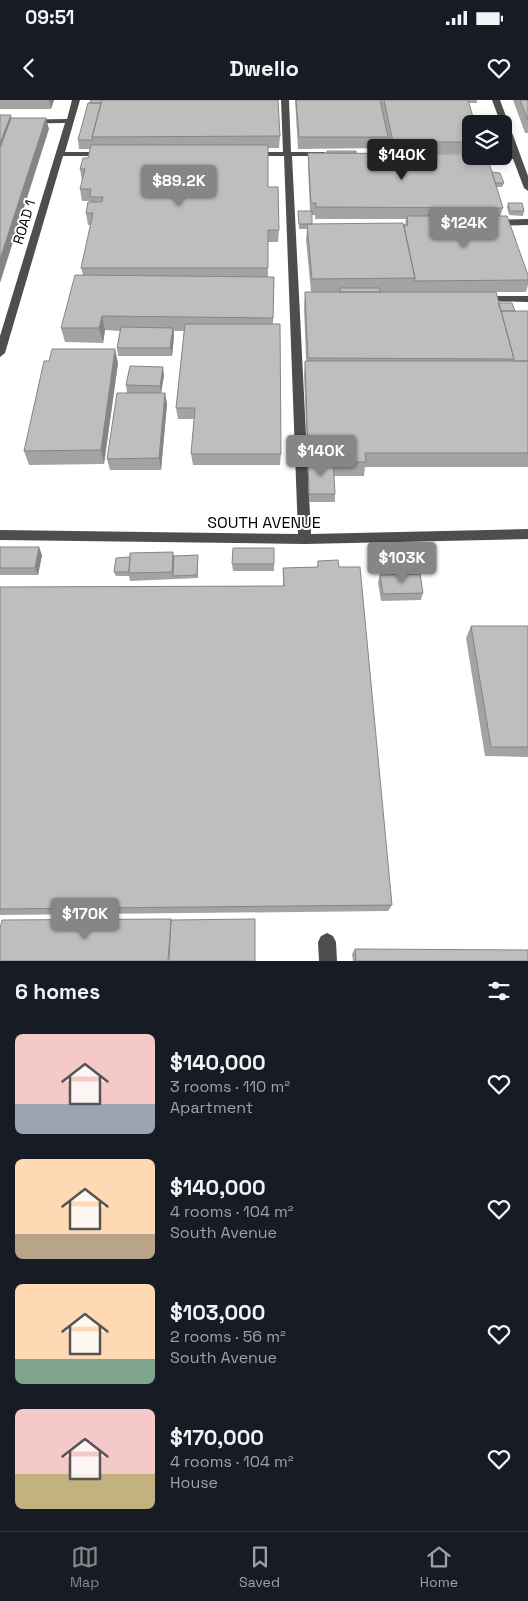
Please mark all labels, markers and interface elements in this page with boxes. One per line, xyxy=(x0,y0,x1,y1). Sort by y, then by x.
text: 09:51 xyxy=(25,5,74,30)
icon: back xyxy=(15,54,43,82)
text: Dwello xyxy=(229,54,299,82)
icon: heart xyxy=(485,54,513,82)
map controls xyxy=(462,115,512,165)
button: layers xyxy=(462,115,512,165)
pin: $140K xyxy=(367,138,437,181)
text: $140K xyxy=(378,144,426,165)
pin: $89.2K xyxy=(138,164,220,207)
text: $89.2K xyxy=(152,170,206,191)
street label: ROAD 1 xyxy=(9,198,39,246)
pin: $124K xyxy=(429,206,499,249)
text: $124K xyxy=(441,212,487,233)
pin: $140K xyxy=(286,434,356,477)
text: $140K xyxy=(297,440,345,461)
street label: SOUTH AVENUE xyxy=(207,512,321,533)
pin: $103K xyxy=(367,542,437,584)
text: $103K xyxy=(378,547,426,568)
pin: $170K xyxy=(50,898,120,940)
text: $170K xyxy=(62,903,108,924)
icon: filters xyxy=(485,977,513,1005)
text: 6 homes xyxy=(15,978,100,1005)
text: $140,000 xyxy=(170,1049,266,1076)
icon: home xyxy=(55,1054,115,1114)
icon: heart xyxy=(485,1070,513,1098)
text: 3 rooms · 110 m² xyxy=(170,1076,290,1097)
text: Apartment xyxy=(170,1097,253,1118)
text: $140,000 xyxy=(170,1174,266,1201)
icon: home xyxy=(55,1179,115,1239)
icon: heart xyxy=(485,1195,513,1223)
text: 4 rooms · 104 m² xyxy=(170,1201,294,1222)
text: South Avenue xyxy=(170,1222,277,1243)
text: $103,000 xyxy=(170,1299,265,1326)
icon: home xyxy=(55,1304,115,1364)
icon: heart xyxy=(485,1320,513,1348)
text: 2 rooms · 56 m² xyxy=(170,1326,286,1347)
text: South Avenue xyxy=(170,1347,277,1368)
text: $170,000 xyxy=(170,1424,264,1451)
icon: home xyxy=(55,1429,115,1489)
icon: heart xyxy=(485,1445,513,1473)
text: 4 rooms · 104 m² xyxy=(170,1451,294,1472)
text: House xyxy=(170,1472,218,1493)
tab: Map xyxy=(70,1543,99,1591)
tab: Saved xyxy=(239,1543,280,1591)
tab: Home xyxy=(420,1543,458,1591)

